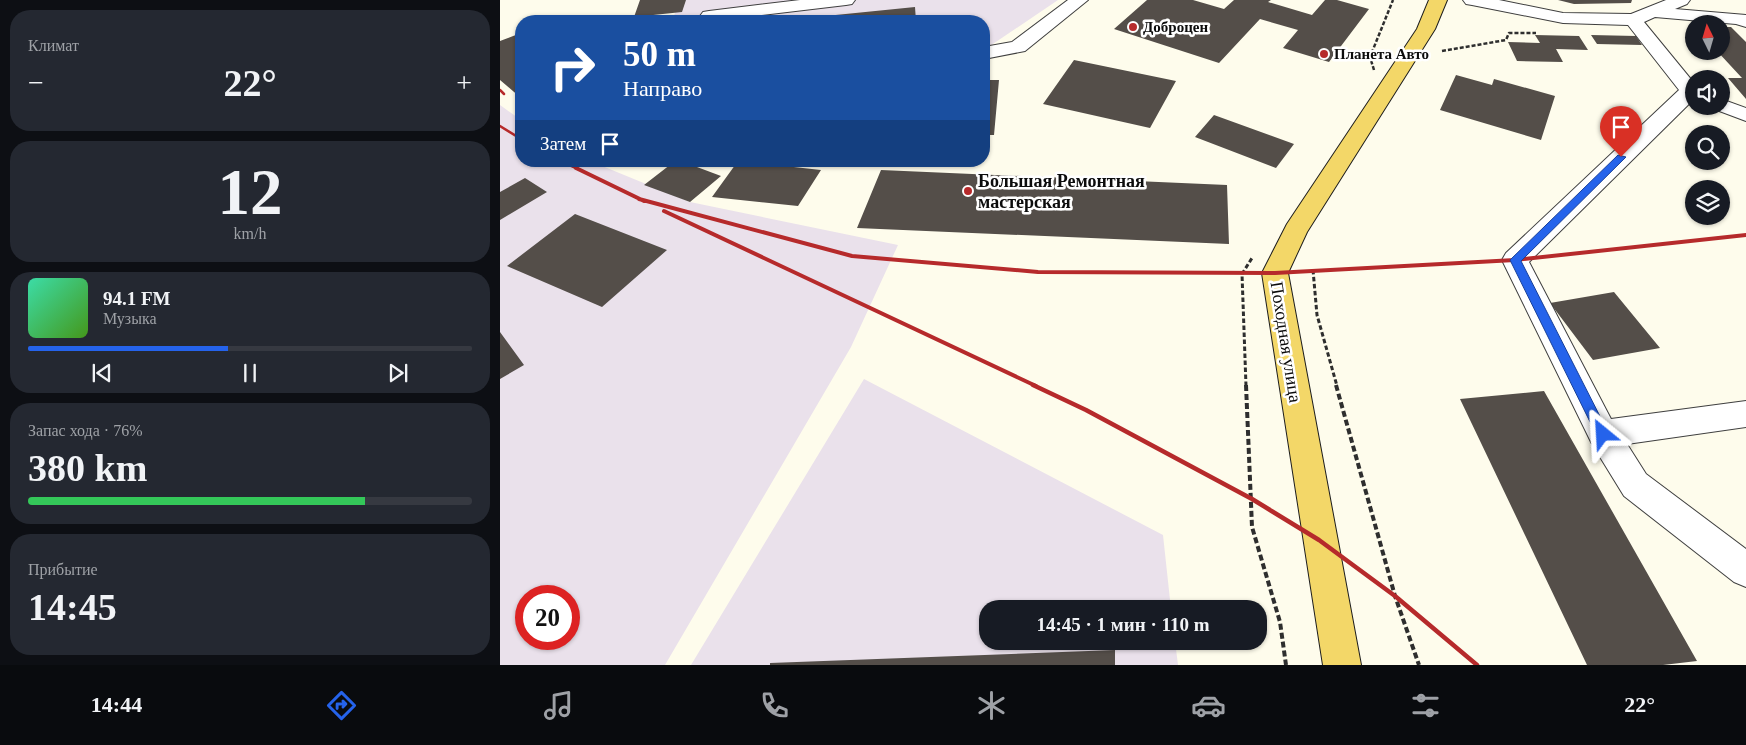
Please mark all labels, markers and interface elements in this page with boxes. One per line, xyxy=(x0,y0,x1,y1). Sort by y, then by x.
north arrow xyxy=(1685,15,1730,60)
map controls xyxy=(1685,15,1730,225)
place label: Доброцен xyxy=(1143,19,1208,35)
marker: Доброцен xyxy=(1127,21,1139,33)
icon: right xyxy=(540,35,605,100)
text: 50 m xyxy=(623,35,696,74)
text: Климат xyxy=(28,37,79,54)
place label: Планета Авто xyxy=(1334,46,1429,62)
marker: Планета Авто xyxy=(1318,48,1330,60)
text: 22° xyxy=(223,62,277,104)
text: − xyxy=(28,67,44,98)
text: + xyxy=(456,67,472,98)
button: sound xyxy=(1685,70,1730,115)
text: Направо xyxy=(623,76,702,101)
pin xyxy=(1600,106,1642,157)
icon: arrive xyxy=(1607,113,1635,141)
button: search xyxy=(1685,125,1730,170)
icon: arrive xyxy=(596,130,624,158)
text: Затем xyxy=(540,133,586,154)
text: 12 xyxy=(218,156,283,228)
place label: Большая Ремонтная мастерская xyxy=(978,171,1145,212)
button: layers xyxy=(1685,180,1730,225)
marker: Большая Ремонтная мастерская xyxy=(962,185,974,197)
text: km/h xyxy=(234,225,266,242)
street label: Походная улица xyxy=(1267,280,1305,404)
text: 94.1 FM xyxy=(103,288,171,309)
text: Музыка xyxy=(103,310,157,327)
icon: previous xyxy=(88,359,116,387)
icon: pause xyxy=(236,359,264,387)
icon: next xyxy=(384,359,412,387)
position arrow xyxy=(1576,407,1628,459)
text: Запас хода · 76% xyxy=(28,422,143,439)
text: 380 km xyxy=(28,447,147,489)
text: Прибытие xyxy=(28,561,98,578)
speed limit sign: 20 xyxy=(515,585,580,650)
text: 14:45 xyxy=(28,586,117,628)
text: 14:45 · 1 мин · 110 m xyxy=(1036,614,1210,635)
icon: directions xyxy=(324,688,359,723)
icon: music xyxy=(541,688,576,723)
icon: phone xyxy=(757,688,792,723)
icon: climate xyxy=(974,688,1009,723)
icon: car xyxy=(1191,688,1226,723)
icon: filters xyxy=(1408,688,1443,723)
text: 14:44 xyxy=(91,692,142,717)
text: 22° xyxy=(1624,692,1655,717)

